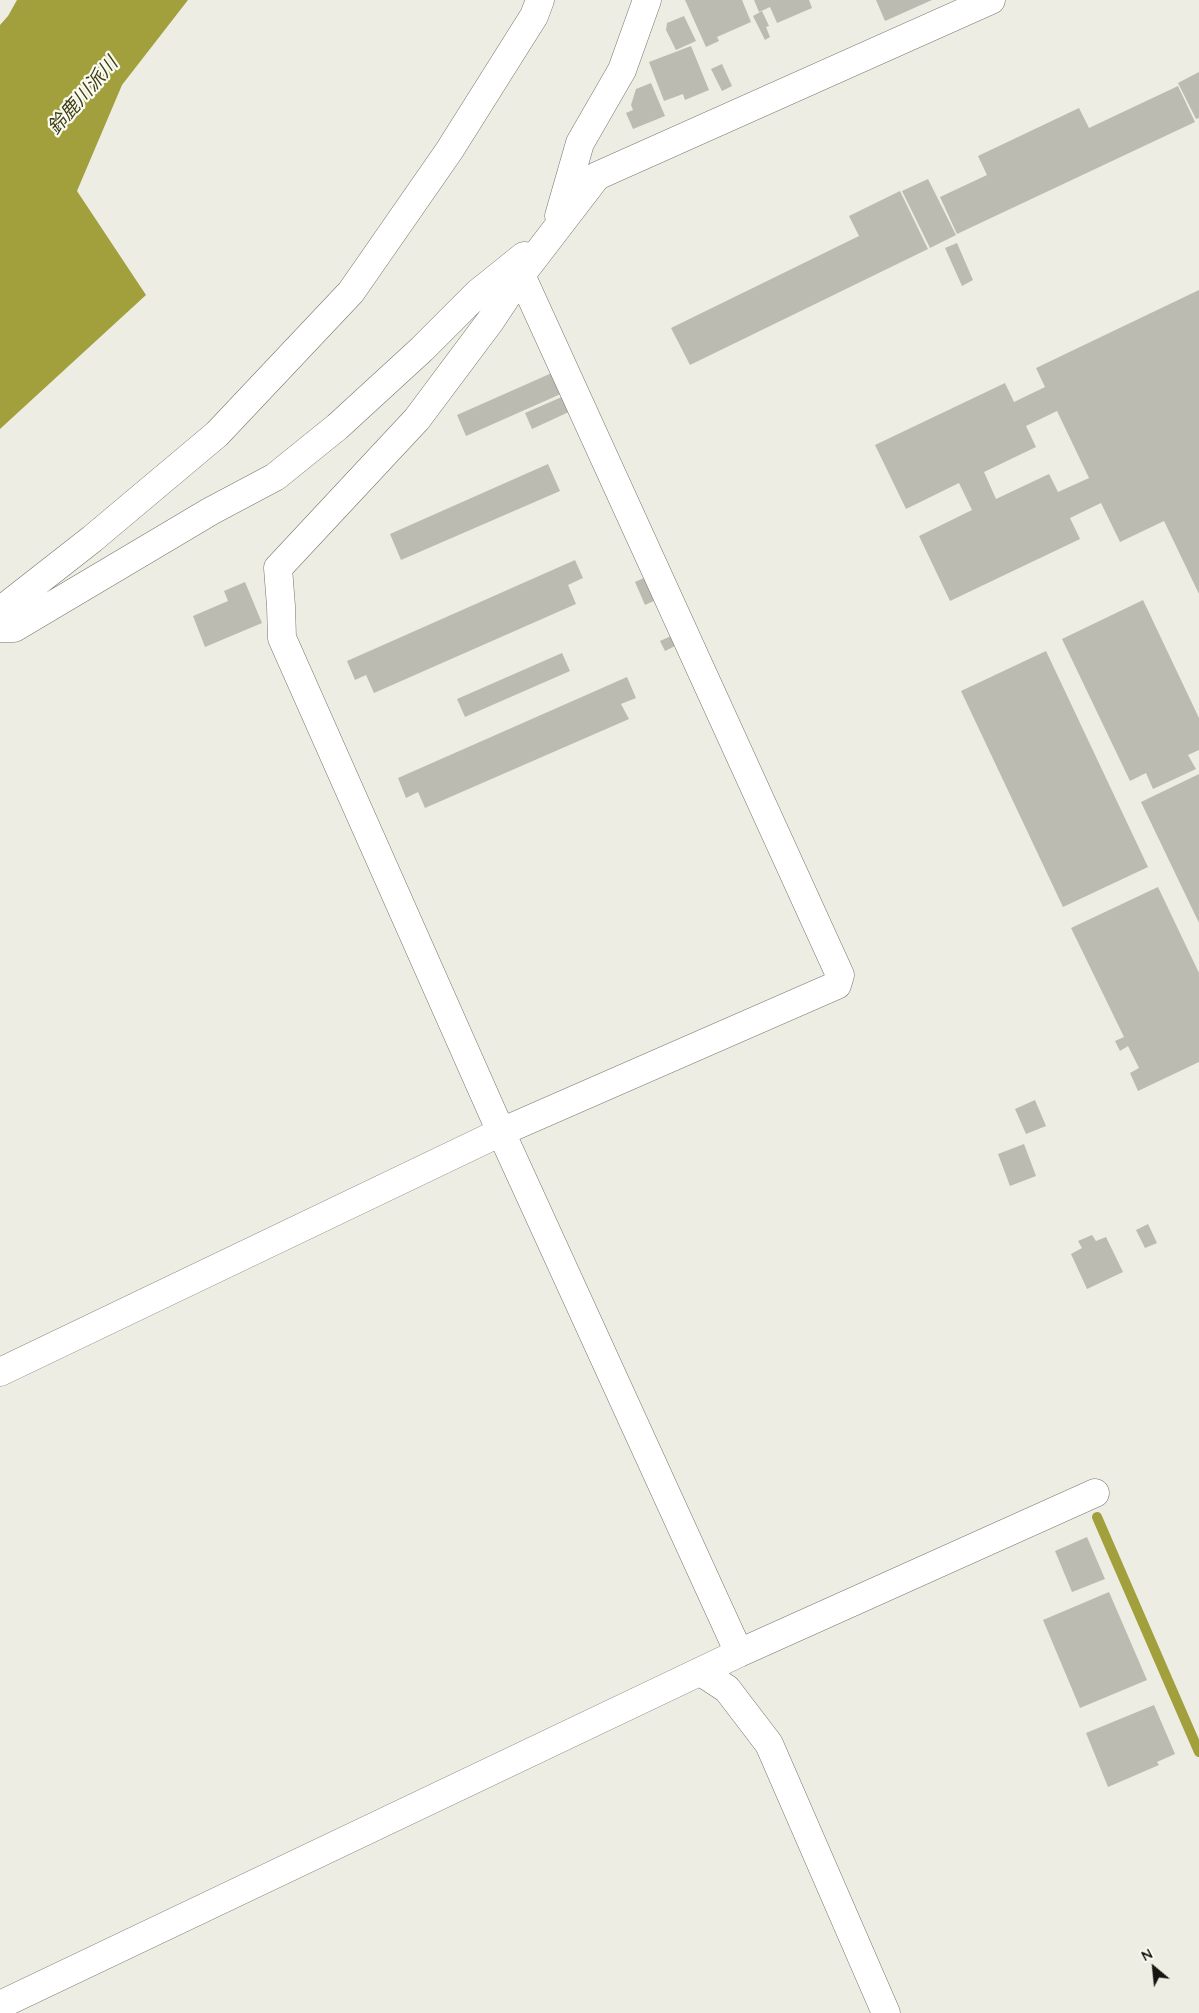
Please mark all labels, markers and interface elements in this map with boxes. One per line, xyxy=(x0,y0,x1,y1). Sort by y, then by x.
water label: 鈴鹿川派川 xyxy=(43,53,123,139)
north arrow xyxy=(1129,1943,1179,1993)
text: N xyxy=(1138,1944,1156,1965)

